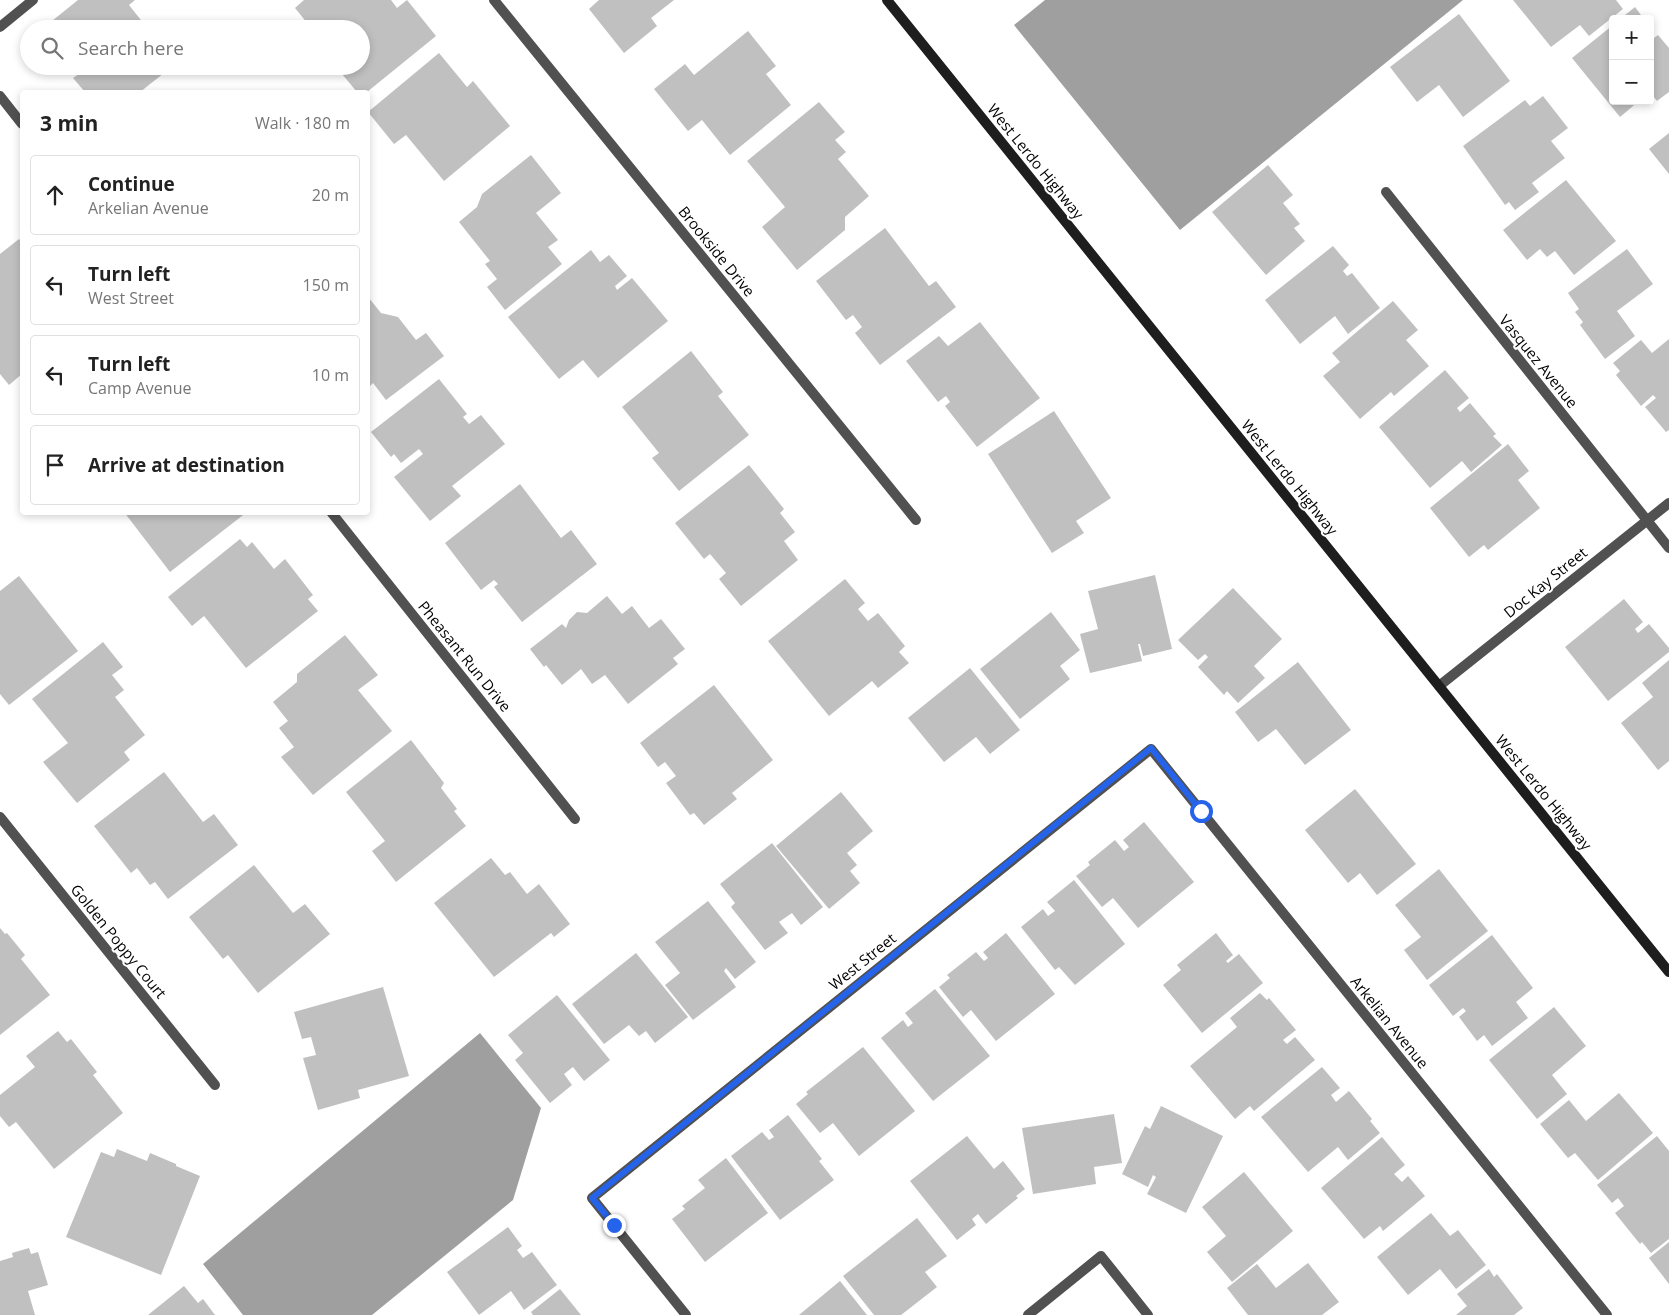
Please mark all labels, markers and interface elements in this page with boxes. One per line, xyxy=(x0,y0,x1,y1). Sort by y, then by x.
map controls xyxy=(1609,15,1654,105)
button: + xyxy=(1609,15,1654,60)
search box xyxy=(20,20,370,75)
icon: search xyxy=(38,34,66,62)
text: Search here xyxy=(78,35,184,61)
button: − xyxy=(1609,60,1654,105)
street label: West Lerdo Highway xyxy=(983,99,1089,223)
text: 3 min xyxy=(40,109,98,137)
text: Walk · 180 m xyxy=(255,112,350,134)
text: Continue xyxy=(88,171,175,197)
icon: ahead xyxy=(41,181,69,209)
text: 20 m xyxy=(312,184,349,206)
text: Arkelian Avenue xyxy=(88,197,209,219)
street label: Brookside Drive xyxy=(674,202,760,300)
text: Turn left xyxy=(88,261,170,287)
icon: left xyxy=(41,271,69,299)
text: 150 m xyxy=(303,274,349,296)
text: West Street xyxy=(88,287,174,309)
street label: Vasquez Avenue xyxy=(1495,310,1583,412)
text: Turn left xyxy=(88,351,170,377)
icon: left xyxy=(41,361,69,389)
text: 10 m xyxy=(312,364,349,386)
text: Camp Avenue xyxy=(88,377,191,399)
street label: West Lerdo Highway xyxy=(1237,415,1343,539)
icon: arrive xyxy=(41,451,69,479)
text: Arrive at destination xyxy=(88,452,285,478)
street label: Doc Kay Street xyxy=(1499,542,1591,622)
street label: Pheasant Run Drive xyxy=(414,596,516,716)
street label: West Lerdo Highway xyxy=(1491,730,1597,854)
route start xyxy=(1190,800,1213,823)
street label: Golden Poppy Court xyxy=(67,880,171,1002)
street label: West Street xyxy=(824,928,900,994)
street label: Arkelian Avenue xyxy=(1347,972,1433,1072)
route end xyxy=(603,1214,626,1237)

